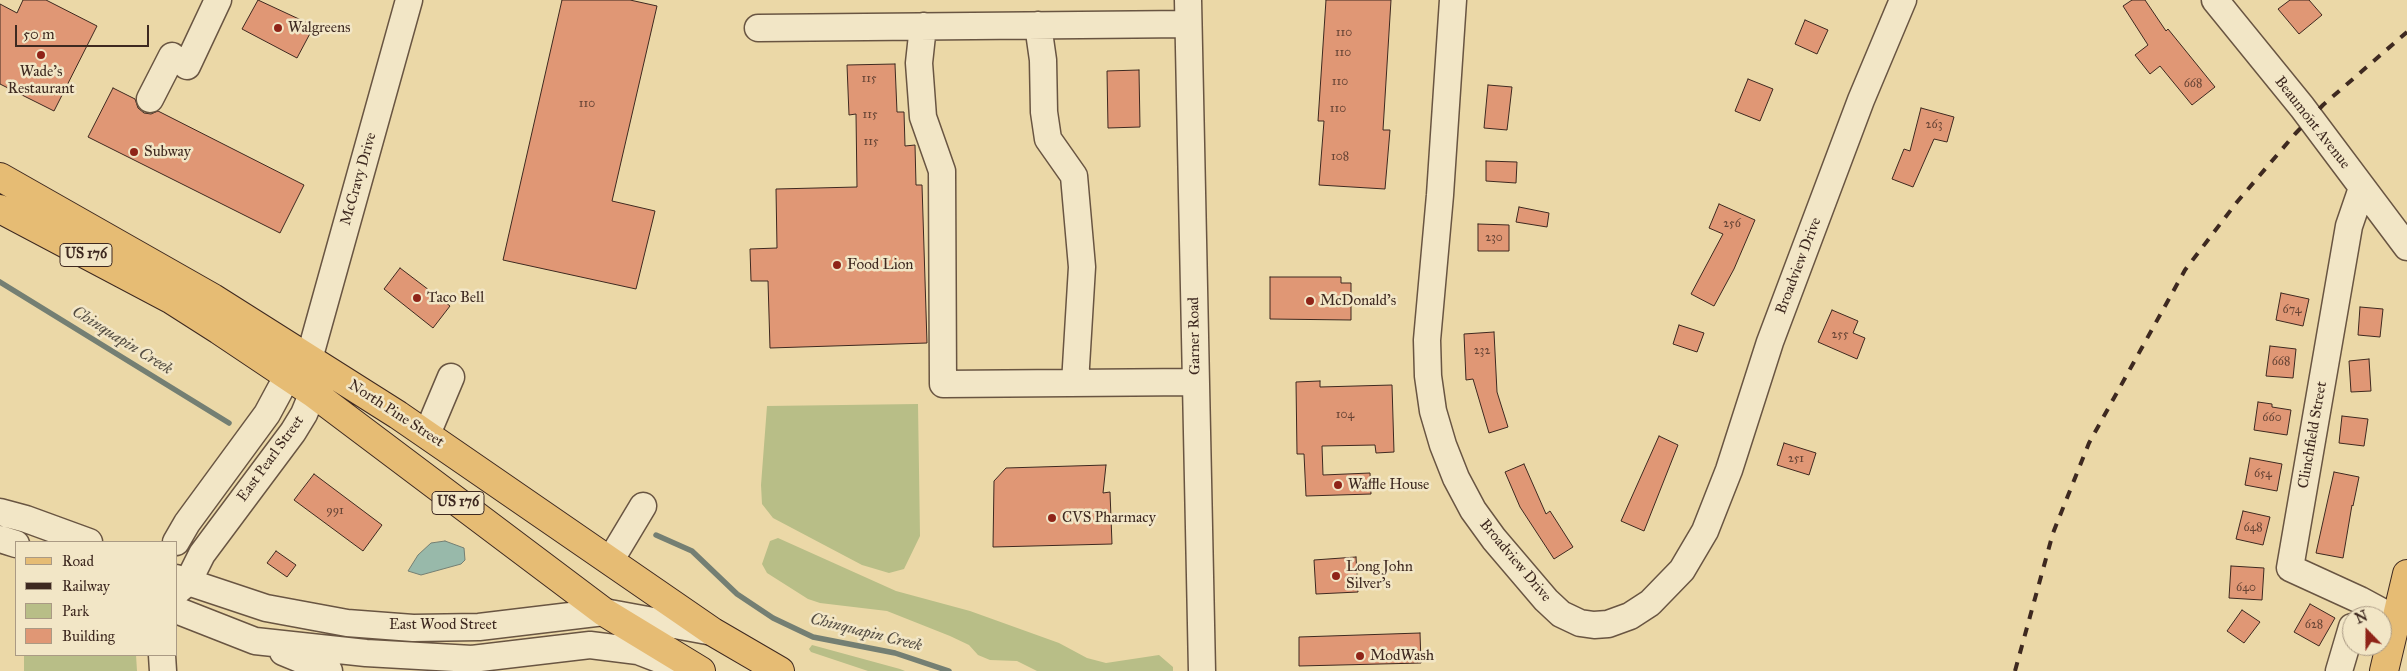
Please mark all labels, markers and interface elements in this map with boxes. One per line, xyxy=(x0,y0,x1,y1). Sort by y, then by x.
scale bar xyxy=(18,15,151,47)
place label: Walgreens xyxy=(288,19,351,37)
marker: Walgreens xyxy=(272,22,284,34)
text: 50 m xyxy=(23,25,55,43)
house number: 110 xyxy=(1336,26,1352,40)
house number: 110 xyxy=(1335,46,1351,60)
marker: Wade's Restaurant xyxy=(35,49,47,61)
place label: Wade's Restaurant xyxy=(7,63,75,98)
house number: 115 xyxy=(862,72,876,86)
street label: Beaumont Avenue xyxy=(2270,73,2354,173)
house number: 110 xyxy=(1332,75,1348,89)
house number: 668 xyxy=(2184,77,2202,91)
house number: 110 xyxy=(579,97,595,111)
house number: 110 xyxy=(1330,102,1346,116)
house number: 115 xyxy=(863,108,877,122)
house number: 263 xyxy=(1926,118,1942,132)
street label: McCravy Drive xyxy=(337,130,381,228)
house number: 115 xyxy=(864,135,878,149)
place label: Subway xyxy=(144,143,191,161)
marker: Subway xyxy=(128,146,140,158)
house number: 108 xyxy=(1331,150,1349,164)
street label: Broadview Drive xyxy=(1772,215,1826,317)
house number: 256 xyxy=(1723,217,1741,231)
house number: 230 xyxy=(1485,231,1503,245)
road number: US 176 xyxy=(60,244,112,266)
place label: Food Lion xyxy=(847,256,913,274)
marker: Food Lion xyxy=(831,259,843,271)
place label: Taco Bell xyxy=(427,289,484,307)
marker: Taco Bell xyxy=(411,292,423,304)
place label: McDonald's xyxy=(1320,292,1396,310)
marker: McDonald's xyxy=(1304,295,1316,307)
street label: Garner Road xyxy=(1185,297,1205,375)
water label: Chinquapin Creek xyxy=(68,302,176,380)
house number: 674 xyxy=(2283,303,2301,317)
house number: 255 xyxy=(1832,328,1848,342)
house number: 232 xyxy=(1474,344,1490,358)
house number: 668 xyxy=(2272,355,2290,369)
street label: North Pine Street xyxy=(345,376,447,452)
street label: Clinchfield Street xyxy=(2295,380,2331,490)
house number: 104 xyxy=(1336,408,1354,422)
house number: 660 xyxy=(2262,411,2282,425)
street label: East Pearl Street xyxy=(234,412,308,506)
house number: 251 xyxy=(1788,452,1804,466)
house number: 654 xyxy=(2254,467,2272,481)
place label: Waffle House xyxy=(1348,476,1429,494)
marker: Waffle House xyxy=(1332,479,1344,491)
road number: US 176 xyxy=(432,492,484,514)
house number: 991 xyxy=(326,504,344,518)
place label: CVS Pharmacy xyxy=(1062,509,1156,527)
marker: CVS Pharmacy xyxy=(1046,512,1058,524)
street label: Broadview Drive xyxy=(1475,516,1555,606)
house number: 648 xyxy=(2243,521,2263,535)
legend xyxy=(15,541,178,656)
text: Road xyxy=(62,552,94,570)
place label: Long John Silver's xyxy=(1346,558,1413,593)
marker: Long John Silver's xyxy=(1330,570,1342,582)
text: Railway xyxy=(62,577,110,595)
house number: 640 xyxy=(2236,581,2256,595)
text: Park xyxy=(62,602,89,620)
north arrow xyxy=(2342,606,2392,656)
text: N xyxy=(2353,607,2370,628)
water label: Chinquapin Creek xyxy=(808,610,924,656)
street label: East Wood Street xyxy=(389,616,497,634)
house number: 628 xyxy=(2305,618,2323,632)
text: Building xyxy=(62,627,115,645)
place label: ModWash xyxy=(1370,647,1434,665)
marker: ModWash xyxy=(1354,650,1366,662)

